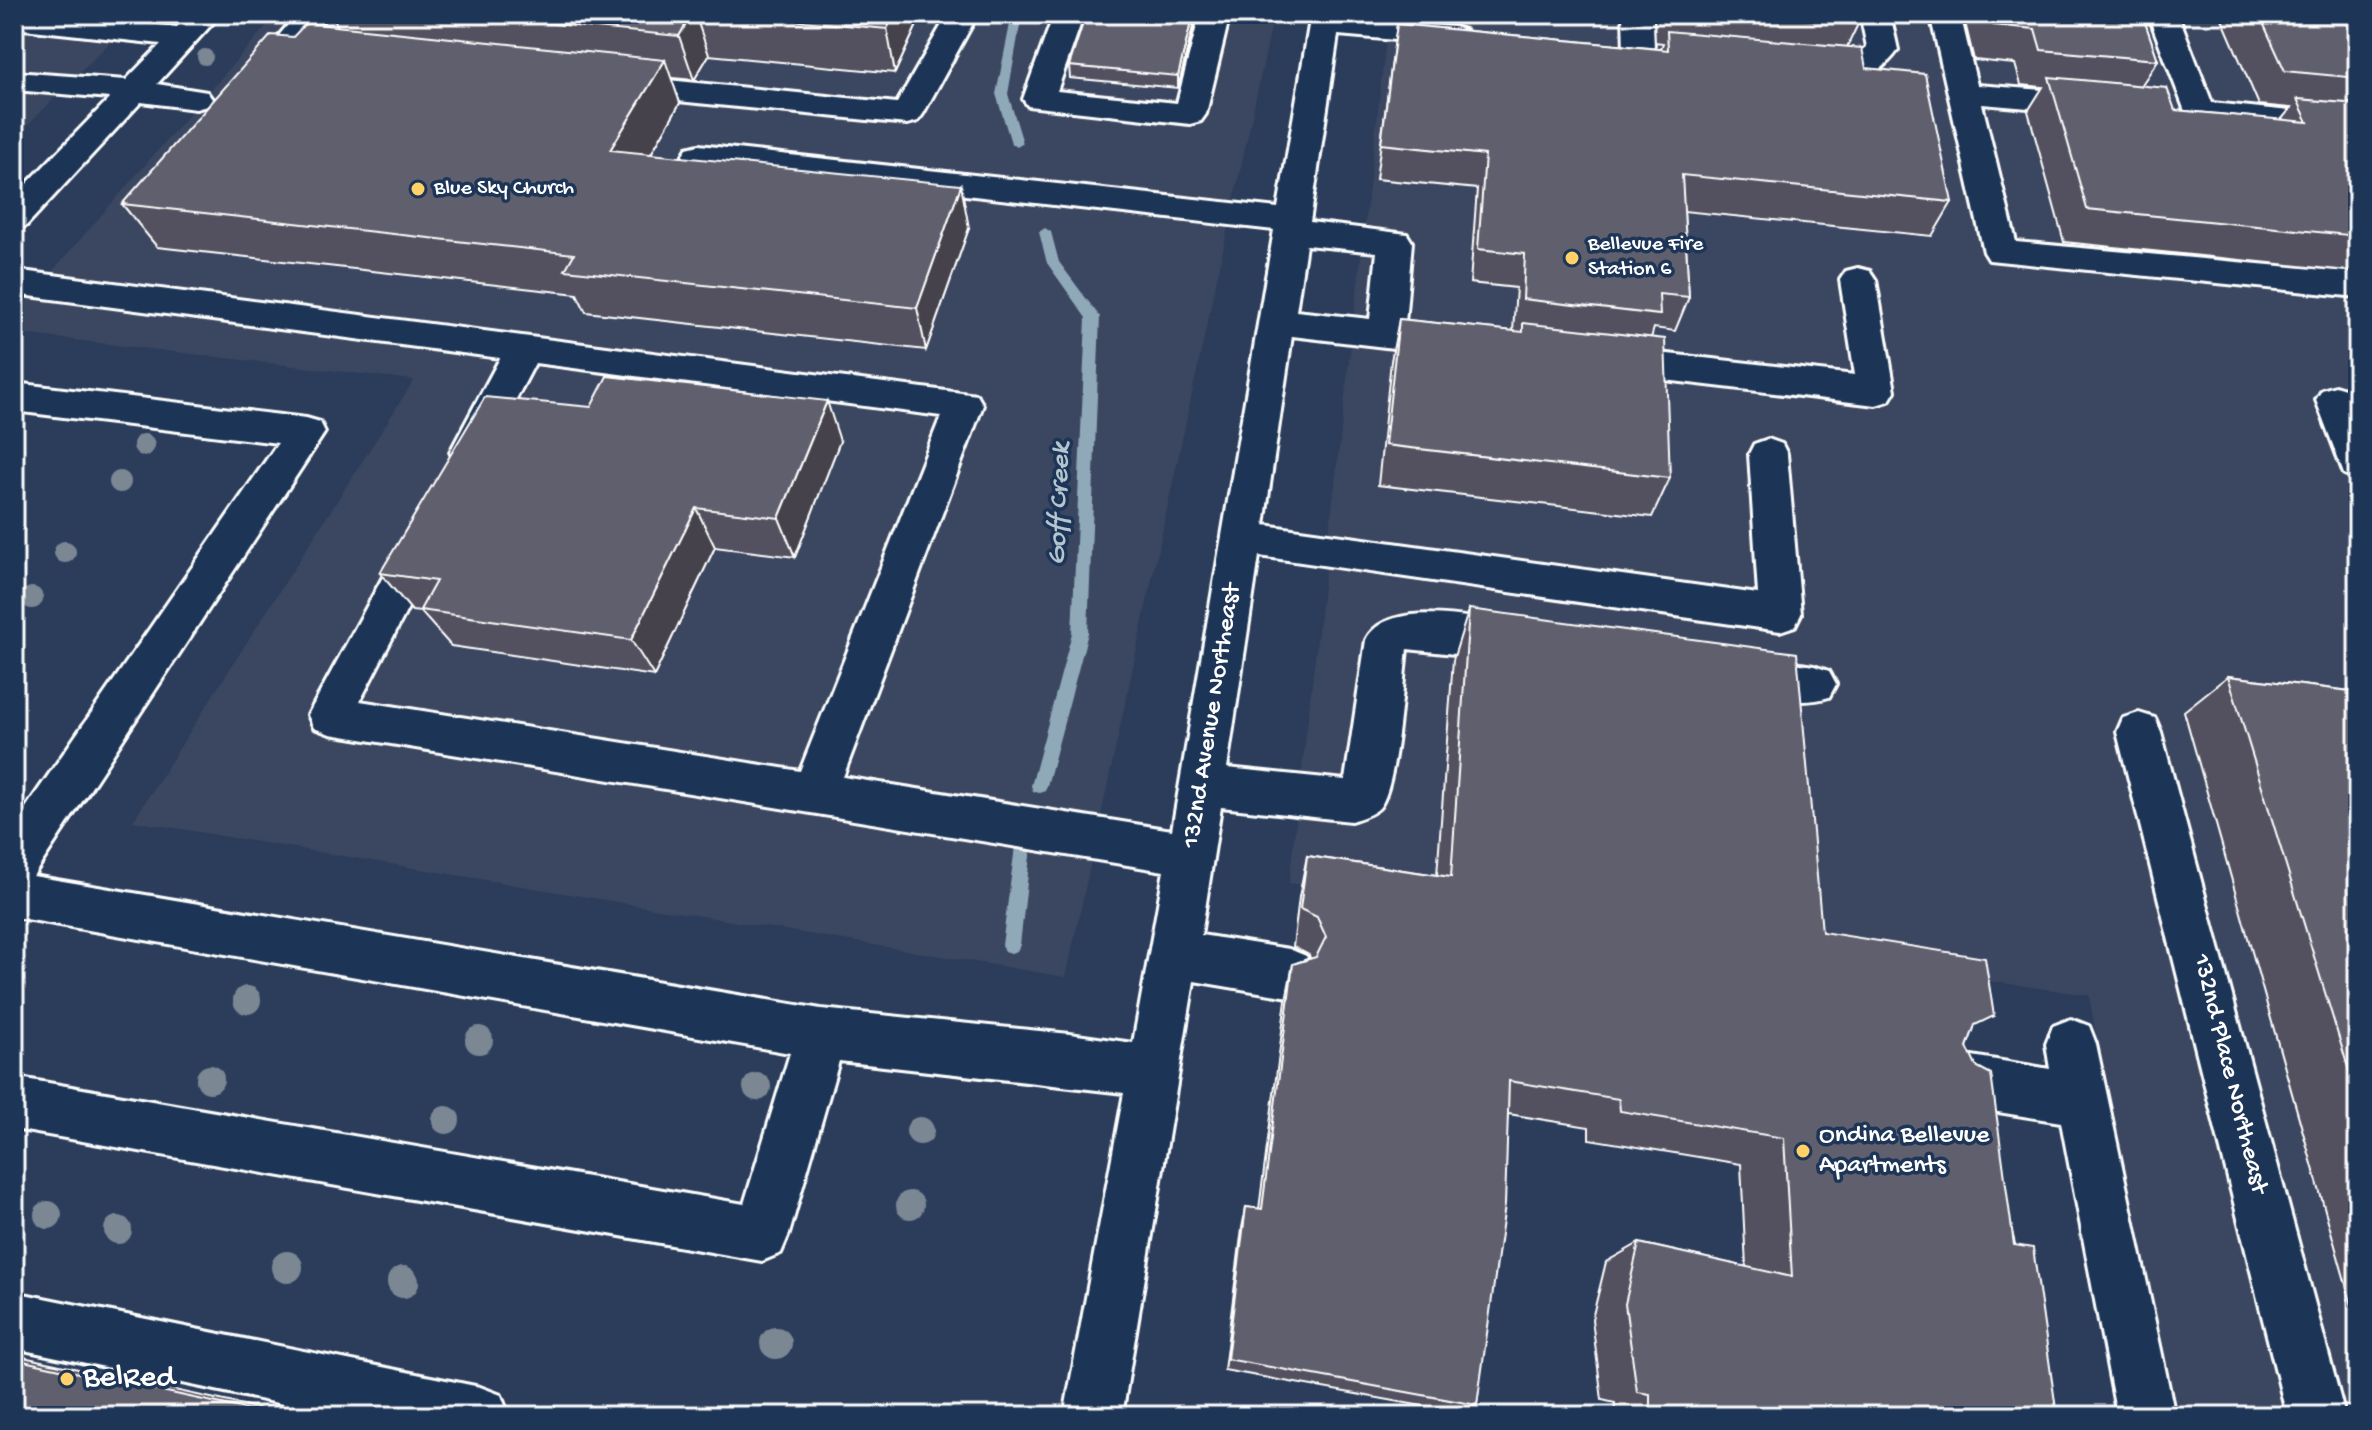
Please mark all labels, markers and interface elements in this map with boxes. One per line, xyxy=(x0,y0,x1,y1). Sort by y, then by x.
place label: Blue Sky Church xyxy=(433,176,574,202)
marker: Blue Sky Church xyxy=(409,180,427,198)
place label: Bellevue Fire Station 6 xyxy=(1587,232,1704,283)
marker: Bellevue Fire Station 6 xyxy=(1563,249,1581,267)
water label: Goff Creek xyxy=(1041,440,1079,566)
street label: 132nd Avenue Northeast xyxy=(1177,579,1250,851)
street label: 132nd Place Northeast xyxy=(2184,950,2274,1199)
place label: Ondina Bellevue Apartments xyxy=(1819,1121,1990,1182)
marker: Ondina Bellevue Apartments xyxy=(1794,1142,1812,1160)
place label: BelRed xyxy=(82,1360,177,1398)
marker: BelRed xyxy=(58,1370,76,1388)

